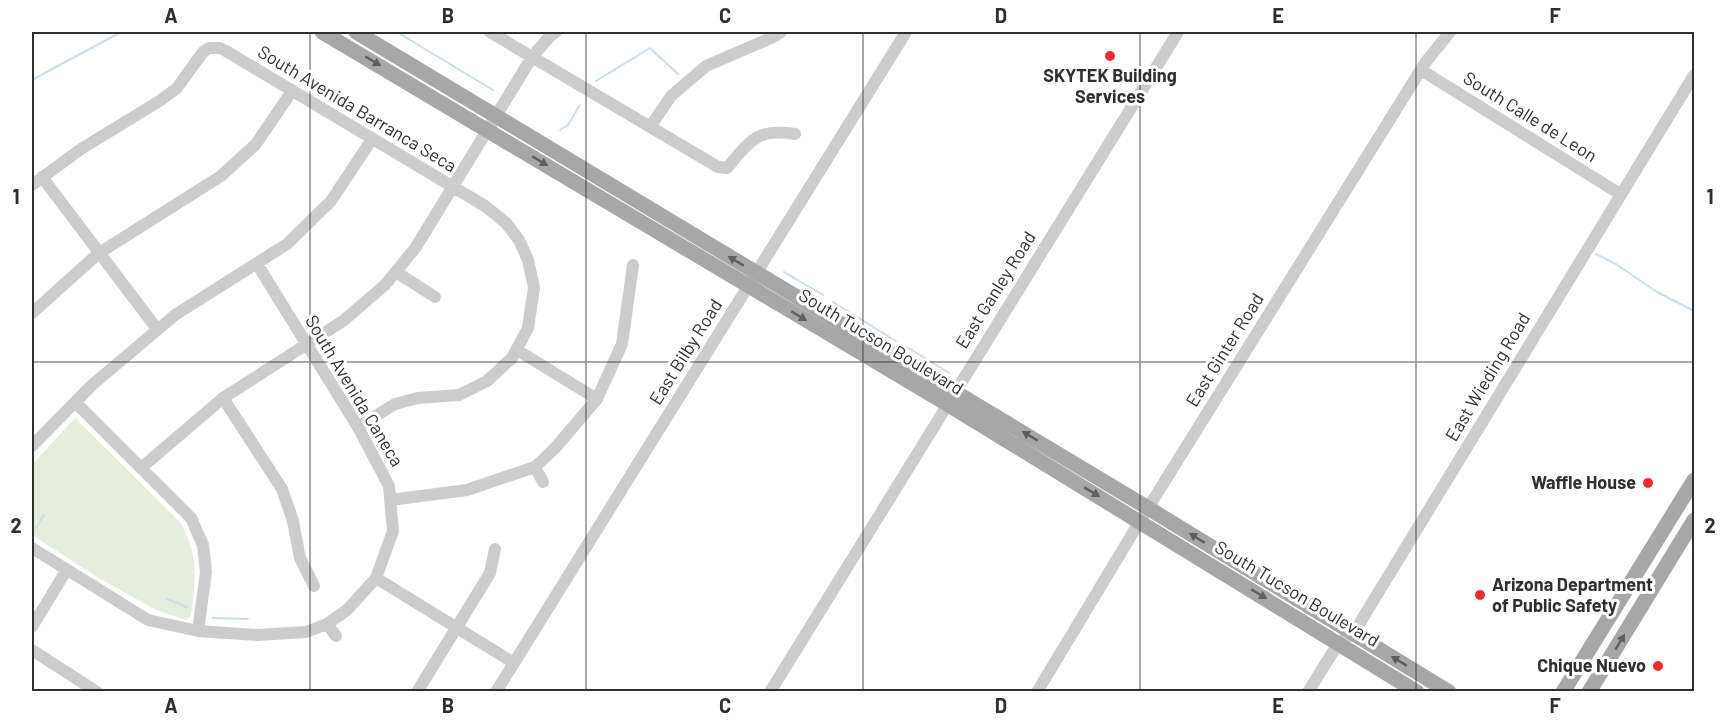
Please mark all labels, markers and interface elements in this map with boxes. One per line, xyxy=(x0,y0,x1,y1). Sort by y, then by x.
text: A xyxy=(164,3,178,27)
text: B xyxy=(442,3,454,27)
text: C xyxy=(719,3,731,27)
text: D xyxy=(995,3,1007,27)
text: E xyxy=(1272,3,1284,27)
text: F xyxy=(1549,3,1561,27)
street label: South Avenida Barranca Seca xyxy=(254,40,461,176)
marker: SKYTEK Building Services xyxy=(1103,49,1117,63)
one-way arrow xyxy=(365,56,381,67)
place label: SKYTEK Building Services xyxy=(1043,64,1177,107)
street label: South Calle de Leon xyxy=(1460,66,1602,166)
one-way arrow xyxy=(532,155,548,166)
text: 1 xyxy=(12,184,20,208)
text: 1 xyxy=(1706,184,1714,208)
street label: East Ganley Road xyxy=(950,227,1040,352)
one-way arrow xyxy=(728,256,744,267)
street label: South Tucson Boulevard xyxy=(795,283,968,399)
street label: East Ginter Road xyxy=(1180,289,1268,410)
street label: East Bilby Road xyxy=(644,295,726,408)
street label: East Wieding Road xyxy=(1440,308,1534,445)
one-way arrow xyxy=(791,310,807,321)
street label: South Avenida Caneca xyxy=(301,311,409,470)
one-way arrow xyxy=(1022,431,1038,442)
place label: Waffle House xyxy=(1531,471,1636,493)
marker: Waffle House xyxy=(1641,476,1655,490)
one-way arrow xyxy=(1084,487,1100,498)
text: 2 xyxy=(10,513,22,537)
text: 2 xyxy=(1704,513,1716,537)
one-way arrow xyxy=(1189,532,1205,543)
street label: South Tucson Boulevard xyxy=(1211,535,1384,651)
place label: Arizona Department of Public Safety xyxy=(1492,573,1653,616)
one-way arrow xyxy=(1251,588,1267,599)
marker: Arizona Department of Public Safety xyxy=(1473,588,1487,602)
one-way arrow xyxy=(1614,634,1625,650)
place label: Chique Nuevo xyxy=(1537,654,1646,676)
one-way arrow xyxy=(1391,656,1407,667)
marker: Chique Nuevo xyxy=(1651,659,1665,673)
text: A xyxy=(164,693,178,717)
text: B xyxy=(442,693,454,717)
text: C xyxy=(719,693,731,717)
text: D xyxy=(995,693,1007,717)
text: E xyxy=(1272,693,1284,717)
text: F xyxy=(1549,693,1561,717)

